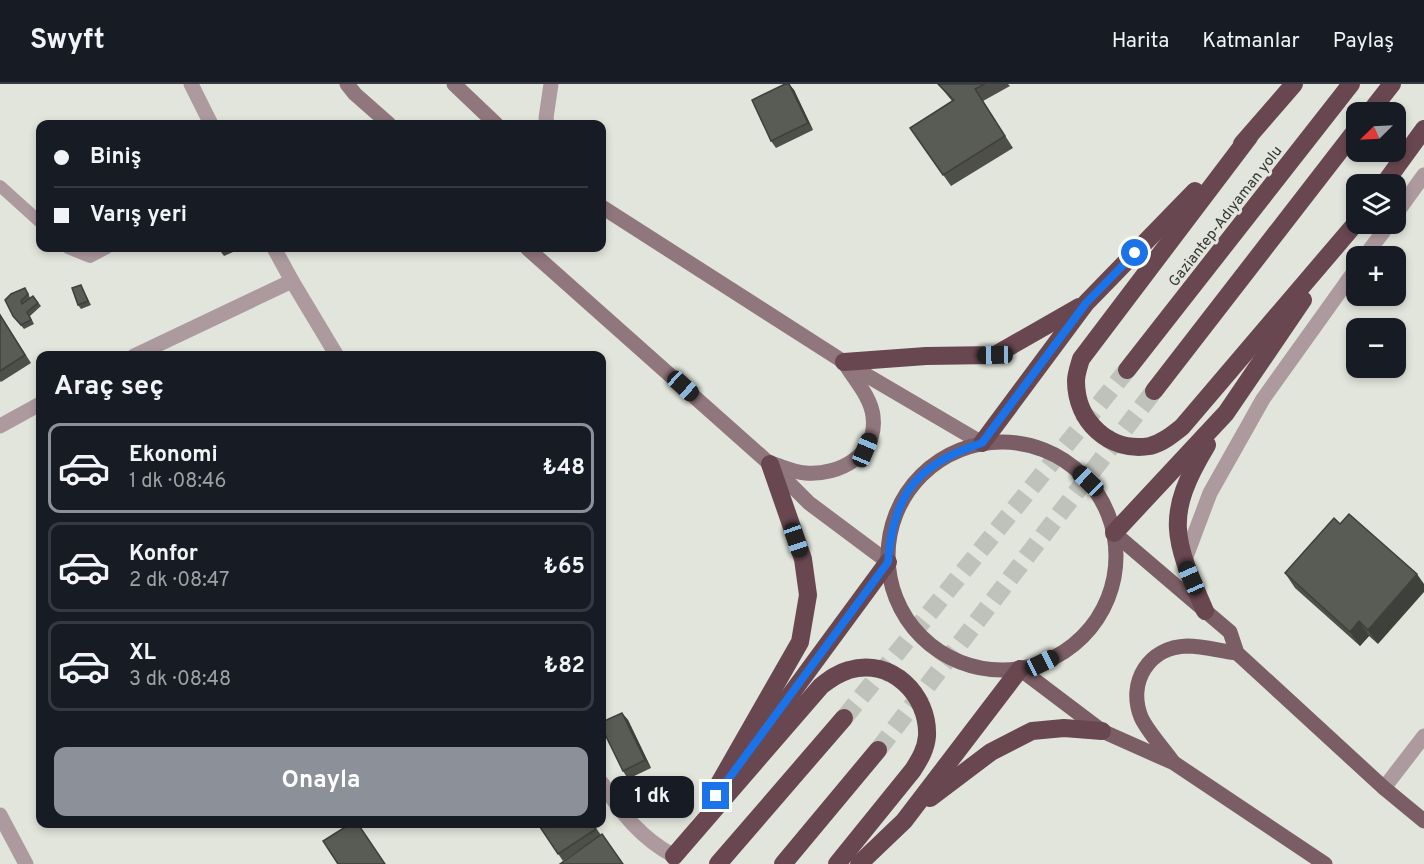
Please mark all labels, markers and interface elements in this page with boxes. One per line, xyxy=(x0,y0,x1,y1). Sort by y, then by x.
text: Swyft xyxy=(30,23,105,59)
text: Harita xyxy=(1112,28,1169,55)
text: Katmanlar xyxy=(1202,28,1300,55)
text: Paylaş xyxy=(1333,28,1394,55)
north arrow xyxy=(1346,102,1406,162)
map controls xyxy=(1346,102,1406,378)
street label: Gaziantep-Adıyaman yolu xyxy=(1165,143,1287,291)
text: Biniş xyxy=(90,144,142,171)
button: layers xyxy=(1346,174,1406,234)
text: Varış yeri xyxy=(90,202,187,229)
route start xyxy=(1121,239,1148,266)
button: + xyxy=(1346,246,1406,306)
button: − xyxy=(1346,318,1406,378)
car xyxy=(977,346,1013,364)
car xyxy=(664,367,702,405)
text: Araç seç xyxy=(54,370,164,404)
car xyxy=(850,430,880,470)
icon: car xyxy=(57,441,111,495)
text: Ekonomi xyxy=(129,442,218,469)
text: ₺48 xyxy=(543,455,585,482)
car xyxy=(1069,462,1107,500)
text: 1 dk · 08:46 xyxy=(129,469,226,495)
car xyxy=(782,520,810,560)
icon: car xyxy=(57,540,111,594)
text: Konfor xyxy=(129,541,198,568)
text: ₺65 xyxy=(544,554,585,581)
car xyxy=(1175,558,1207,598)
text: 2 dk · 08:47 xyxy=(129,568,229,594)
icon: car xyxy=(57,639,111,693)
text: XL xyxy=(129,640,156,667)
car xyxy=(1022,647,1062,679)
text: ₺82 xyxy=(544,653,585,680)
text: 3 dk · 08:48 xyxy=(129,667,231,693)
button: Onayla xyxy=(54,747,588,816)
callout: 1 dk xyxy=(611,775,695,817)
route end xyxy=(702,782,729,809)
text: 1 dk xyxy=(634,784,670,810)

